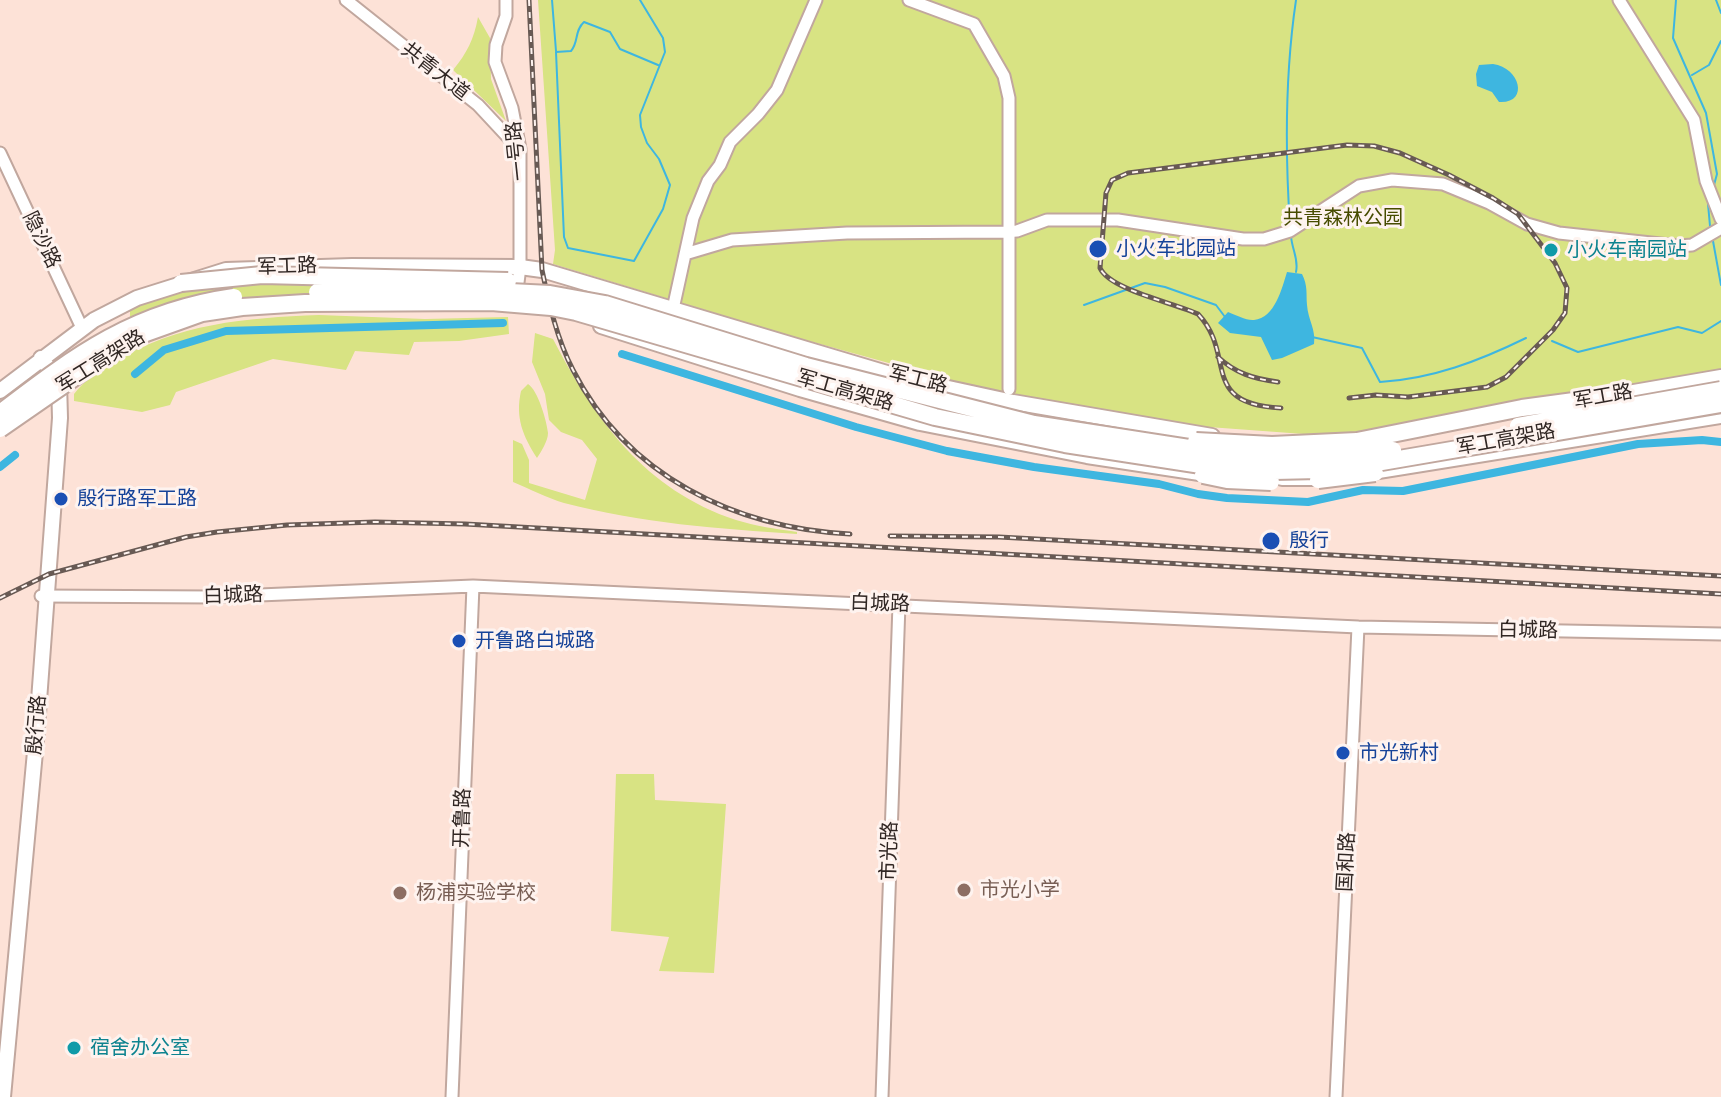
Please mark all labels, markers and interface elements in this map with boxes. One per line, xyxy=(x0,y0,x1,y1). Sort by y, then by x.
street label: 共青大道 xyxy=(396,38,474,106)
street label: 一号路 xyxy=(502,120,532,182)
park label: 共青森林公园 xyxy=(1283,206,1403,230)
street label: 隐沙路 xyxy=(17,208,65,272)
place label: 小火车北园站 xyxy=(1116,237,1236,261)
marker: 小火车北园站 xyxy=(1087,238,1109,260)
place label: 小火车南园站 xyxy=(1567,238,1687,262)
marker: 小火车南园站 xyxy=(1542,241,1560,259)
street label: 军工路 xyxy=(257,254,317,280)
street label: 军工高架路 xyxy=(52,325,150,399)
street label: 军工路 xyxy=(886,361,950,399)
street label: 军工高架路 xyxy=(794,366,896,416)
street label: 军工路 xyxy=(1571,380,1635,414)
street label: 军工高架路 xyxy=(1455,419,1557,461)
place label: 殷行路军工路 xyxy=(77,487,197,511)
marker: 殷行路军工路 xyxy=(52,490,70,508)
place label: 殷行 xyxy=(1289,529,1329,553)
marker: 殷行 xyxy=(1260,530,1282,552)
street label: 白城路 xyxy=(203,583,263,609)
street label: 白城路 xyxy=(850,591,910,617)
street label: 白城路 xyxy=(1498,618,1558,644)
place label: 开鲁路白城路 xyxy=(475,629,595,653)
marker: 开鲁路白城路 xyxy=(450,632,468,650)
street label: 殷行路 xyxy=(22,694,52,756)
place label: 市光新村 xyxy=(1359,741,1439,765)
marker: 市光新村 xyxy=(1334,744,1352,762)
street label: 开鲁路 xyxy=(450,788,476,848)
street label: 市光路 xyxy=(877,821,903,881)
street label: 国和路 xyxy=(1333,831,1361,893)
place label: 市光小学 xyxy=(980,878,1060,902)
place label: 杨浦实验学校 xyxy=(416,881,536,905)
marker: 市光小学 xyxy=(955,881,973,899)
marker: 杨浦实验学校 xyxy=(391,884,409,902)
place label: 宿舍办公室 xyxy=(90,1036,190,1060)
marker: 宿舍办公室 xyxy=(65,1039,83,1057)

